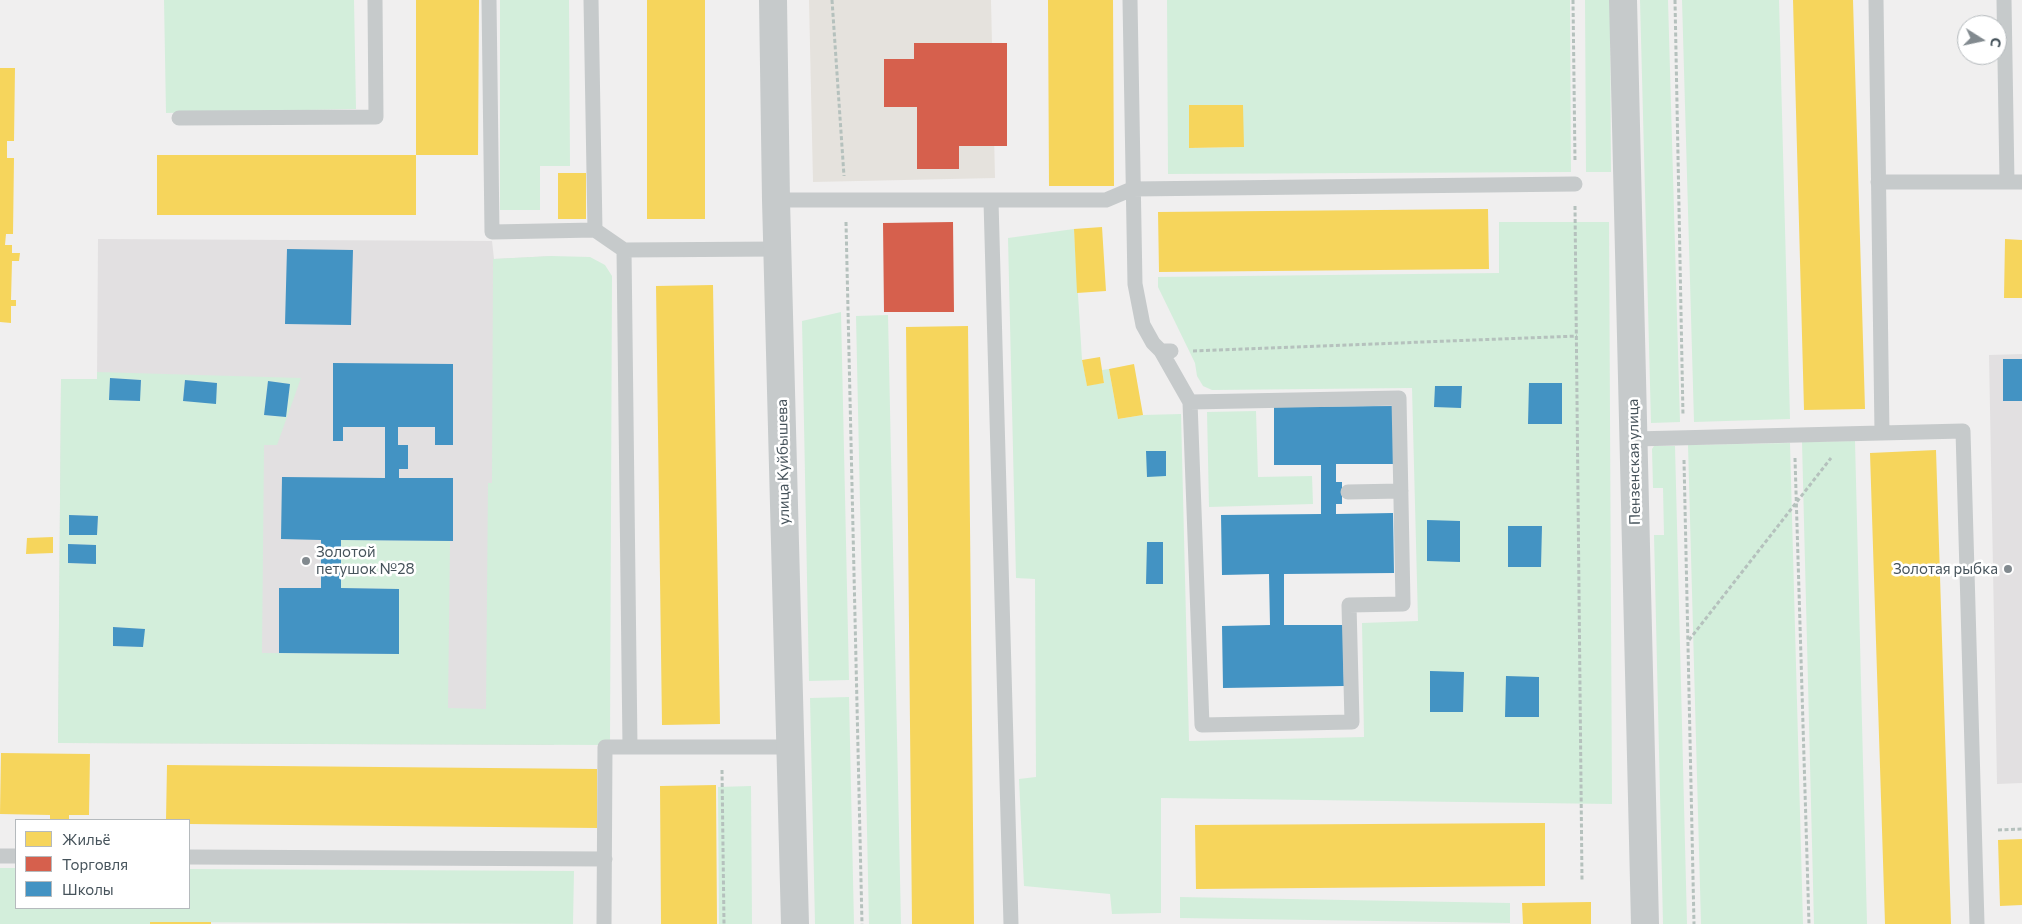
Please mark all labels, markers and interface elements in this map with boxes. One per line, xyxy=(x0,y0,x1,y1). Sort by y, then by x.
north arrow xyxy=(1957,15,2007,65)
text: С xyxy=(1987,36,2005,49)
street label: улица Куйбышева xyxy=(773,399,793,525)
street label: Пензенская улица xyxy=(1624,399,1644,525)
place label: Золотой петушок №28 xyxy=(316,543,415,578)
marker: Золотой петушок №28 xyxy=(300,555,312,567)
place label: Золотая рыбка xyxy=(1893,560,1998,578)
marker: Золотая рыбка xyxy=(2002,563,2014,575)
legend xyxy=(15,819,190,909)
text: Жильё xyxy=(62,830,110,848)
text: Торговля xyxy=(62,855,128,873)
text: Школы xyxy=(62,880,114,898)

